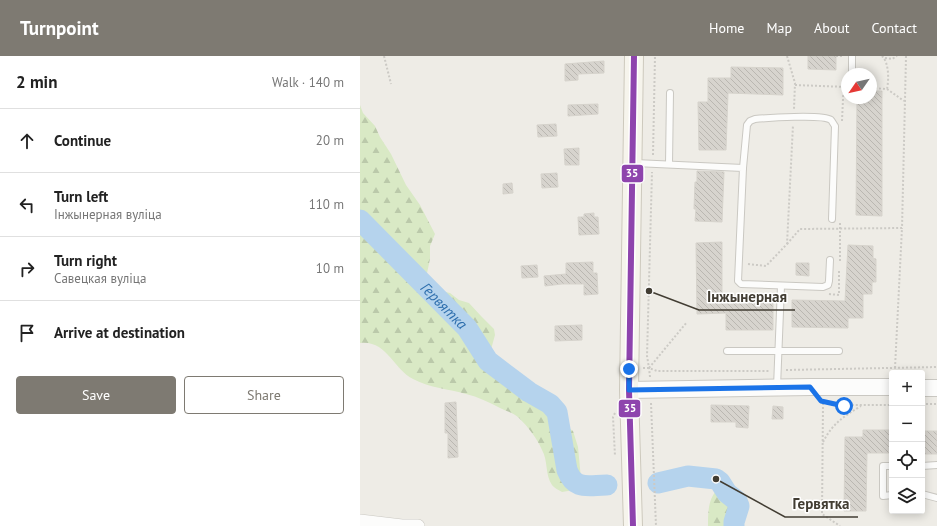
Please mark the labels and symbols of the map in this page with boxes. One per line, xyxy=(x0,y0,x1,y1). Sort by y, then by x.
north arrow xyxy=(841,68,877,104)
line badge: 35 xyxy=(621,164,644,183)
text: 35 xyxy=(626,166,638,180)
water label: Гервятка xyxy=(417,278,472,333)
callout: Інжынерная xyxy=(699,283,795,310)
text: Інжынерная xyxy=(707,287,787,306)
route end xyxy=(620,360,638,378)
route start xyxy=(835,397,853,415)
line badge: 35 xyxy=(618,399,641,418)
text: 35 xyxy=(624,401,636,415)
callout: Гервятка xyxy=(785,490,858,517)
text: Гервятка xyxy=(793,494,849,513)

